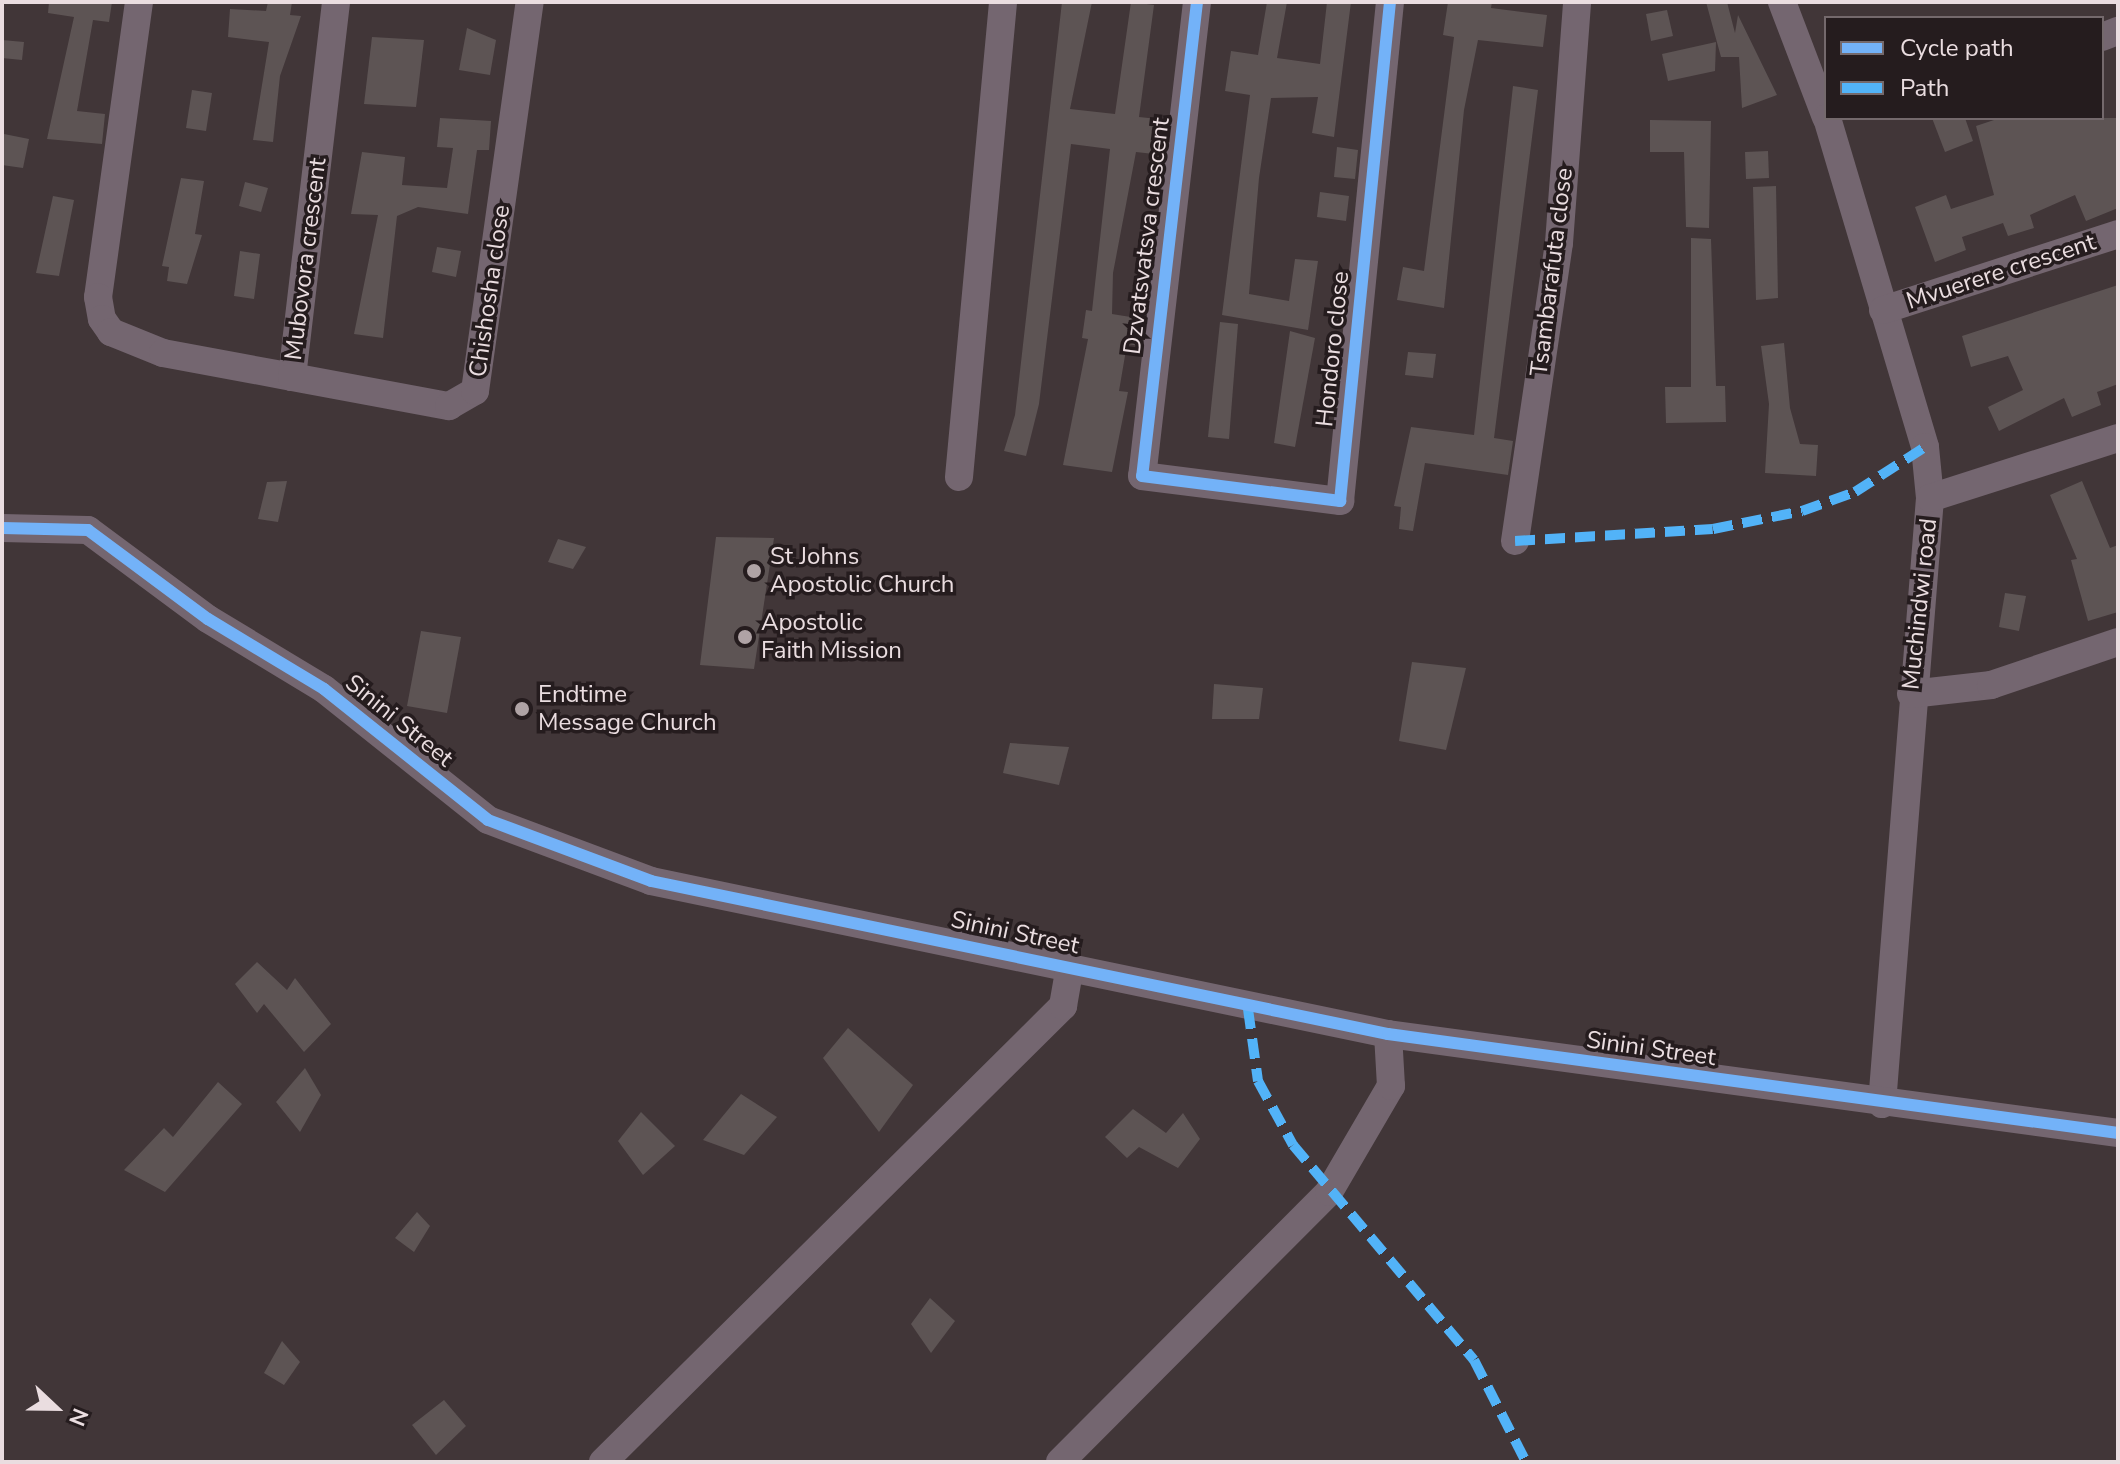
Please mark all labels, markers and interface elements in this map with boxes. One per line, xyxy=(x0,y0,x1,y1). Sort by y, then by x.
legend xyxy=(1824,16,2104,120)
text: Cycle path xyxy=(1900,32,2014,64)
text: Path xyxy=(1900,72,1949,104)
street label: Dzvatsvatsva crescent xyxy=(1118,116,1176,356)
street label: Mubovora crescent xyxy=(279,156,333,362)
street label: Tsambarafuta close xyxy=(1525,166,1579,378)
street label: Chishosha close xyxy=(464,203,516,379)
street label: Mvuerere crescent xyxy=(1903,228,2099,316)
street label: Hondoro close xyxy=(1311,270,1355,428)
street label: Muchindwi road xyxy=(1897,517,1943,691)
place label: St Johns Apostolic Church xyxy=(770,543,954,599)
marker: St Johns Apostolic Church xyxy=(745,562,763,580)
place label: Apostolic Faith Mission xyxy=(761,609,902,665)
marker: Apostolic Faith Mission xyxy=(736,628,754,646)
street label: Sinini Street xyxy=(339,669,459,773)
place label: Endtime Message Church xyxy=(538,681,717,737)
marker: Endtime Message Church xyxy=(513,700,531,718)
street label: Sinini Street xyxy=(948,905,1082,961)
street label: Sinini Street xyxy=(1584,1026,1718,1072)
north arrow xyxy=(16,1368,96,1448)
text: N xyxy=(61,1404,95,1430)

